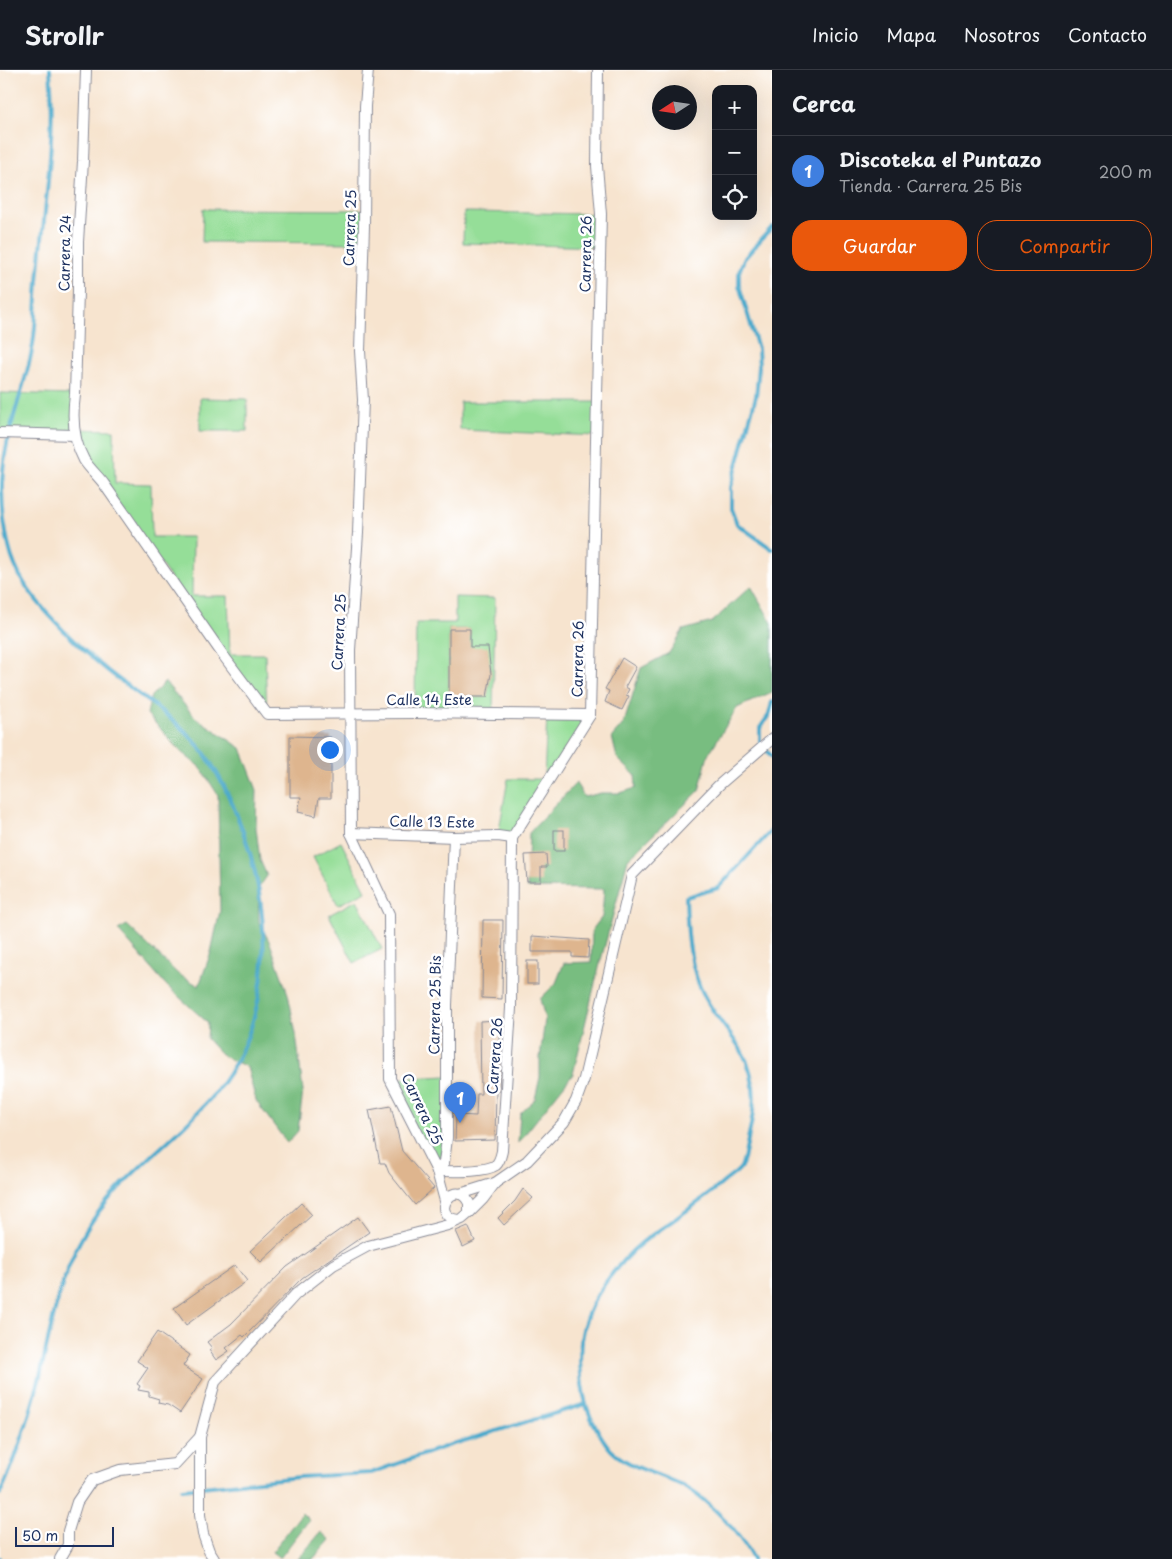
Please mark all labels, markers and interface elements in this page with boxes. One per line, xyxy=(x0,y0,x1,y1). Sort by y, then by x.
text: Strollr xyxy=(25,17,104,53)
text: Inicio xyxy=(812,21,859,48)
text: Mapa xyxy=(887,21,936,48)
text: Nosotros xyxy=(964,21,1040,48)
text: Contacto xyxy=(1068,21,1147,48)
north arrow xyxy=(652,85,697,130)
map controls xyxy=(712,85,757,220)
button: + xyxy=(712,85,757,130)
text: Cerca xyxy=(792,87,856,119)
button: − xyxy=(712,130,757,175)
text: Discoteka el Puntazo xyxy=(839,145,1041,173)
text: 1 xyxy=(804,159,812,183)
text: 200 m xyxy=(1099,159,1152,183)
text: Tienda · Carrera 25 Bis xyxy=(839,173,1022,197)
button: locate xyxy=(712,175,757,220)
street label: Carrera 25 xyxy=(338,189,361,267)
street label: Carrera 24 xyxy=(53,214,76,292)
street label: Carrera 26 xyxy=(574,215,597,293)
button: Guardar xyxy=(792,220,967,271)
button: Compartir xyxy=(977,220,1152,271)
street label: Carrera 25 xyxy=(326,593,351,671)
street label: Carrera 26 xyxy=(566,620,589,698)
street label: Calle 14 Este xyxy=(386,689,472,710)
your location xyxy=(317,737,343,763)
street label: Calle 13 Este xyxy=(389,810,475,833)
street label: Carrera 25 Bis xyxy=(423,955,446,1055)
street label: Carrera 26 xyxy=(481,1017,508,1095)
street label: Carrera 25 xyxy=(397,1070,448,1148)
pin: 1 xyxy=(444,1082,476,1123)
scale bar xyxy=(15,1524,114,1547)
text: 50 m xyxy=(22,1525,58,1546)

